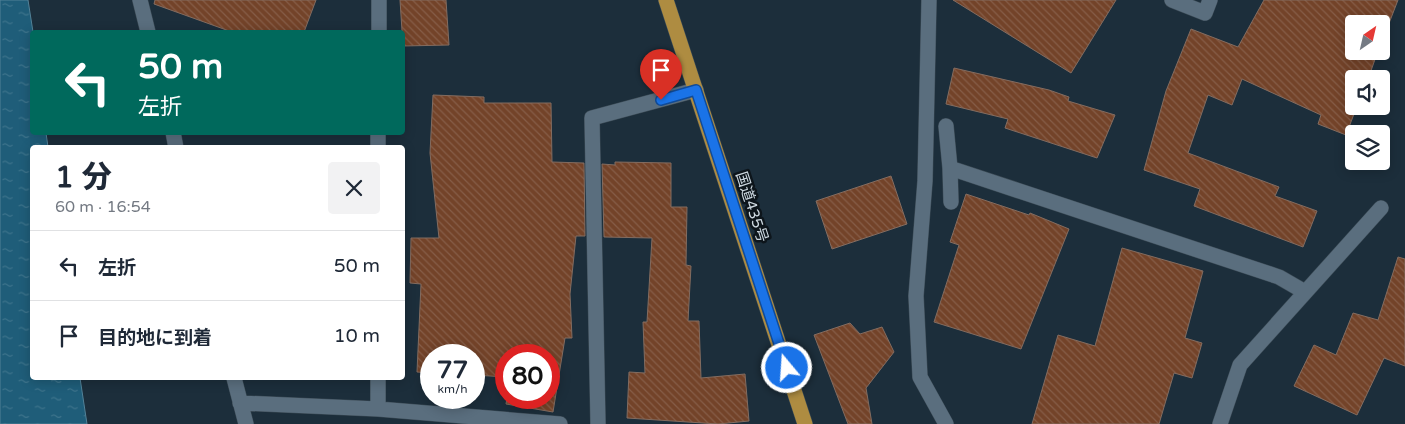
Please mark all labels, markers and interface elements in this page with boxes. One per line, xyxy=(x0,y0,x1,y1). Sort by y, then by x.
north arrow xyxy=(1345,15,1390,60)
map controls xyxy=(1345,15,1390,170)
text: 50 m xyxy=(138,46,223,88)
pin xyxy=(640,49,682,100)
icon: left xyxy=(55,50,120,115)
icon: arrive xyxy=(647,56,675,84)
button: sound xyxy=(1345,70,1390,115)
text: 左折 xyxy=(138,94,182,120)
button: layers xyxy=(1345,125,1390,170)
text: 1 分 xyxy=(55,159,112,196)
button: close xyxy=(328,162,380,214)
street label: 国道435号 xyxy=(732,169,772,245)
text: 60 m · 16:54 xyxy=(55,197,151,217)
icon: left xyxy=(55,252,83,280)
text: 50 m xyxy=(334,255,380,277)
text: 左折 xyxy=(98,257,136,279)
icon: arrive xyxy=(55,322,83,350)
text: 10 m xyxy=(334,325,380,347)
text: 目的地に到着 xyxy=(98,327,212,349)
position arrow xyxy=(760,341,812,393)
speed limit sign: 80 xyxy=(495,344,560,409)
text: 77 xyxy=(437,355,468,385)
text: km/h xyxy=(437,382,468,396)

